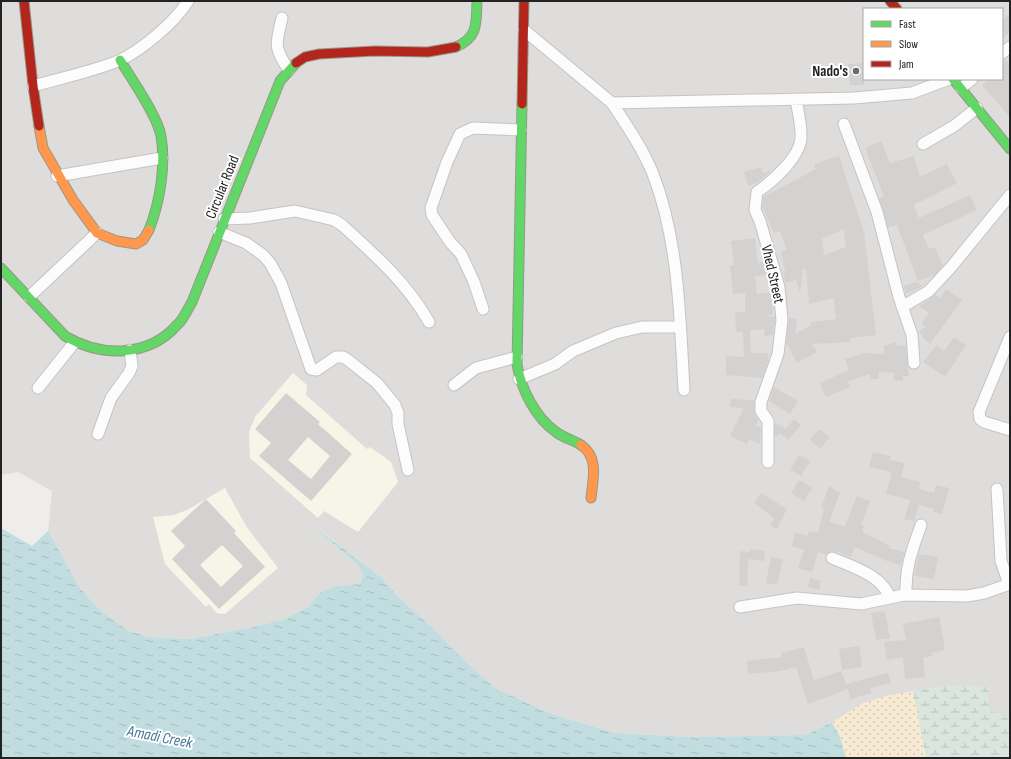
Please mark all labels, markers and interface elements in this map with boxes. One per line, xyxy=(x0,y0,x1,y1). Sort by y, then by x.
legend xyxy=(863,8,1003,80)
text: Fast xyxy=(899,17,916,32)
text: Slow xyxy=(899,37,918,52)
text: Jam xyxy=(898,57,914,72)
place label: Nado's xyxy=(812,62,848,81)
marker: Nado's xyxy=(851,66,861,76)
street label: Circular Road xyxy=(201,153,244,222)
street label: Vhed Street xyxy=(757,243,789,306)
water label: Amadi Creek xyxy=(125,722,195,753)

